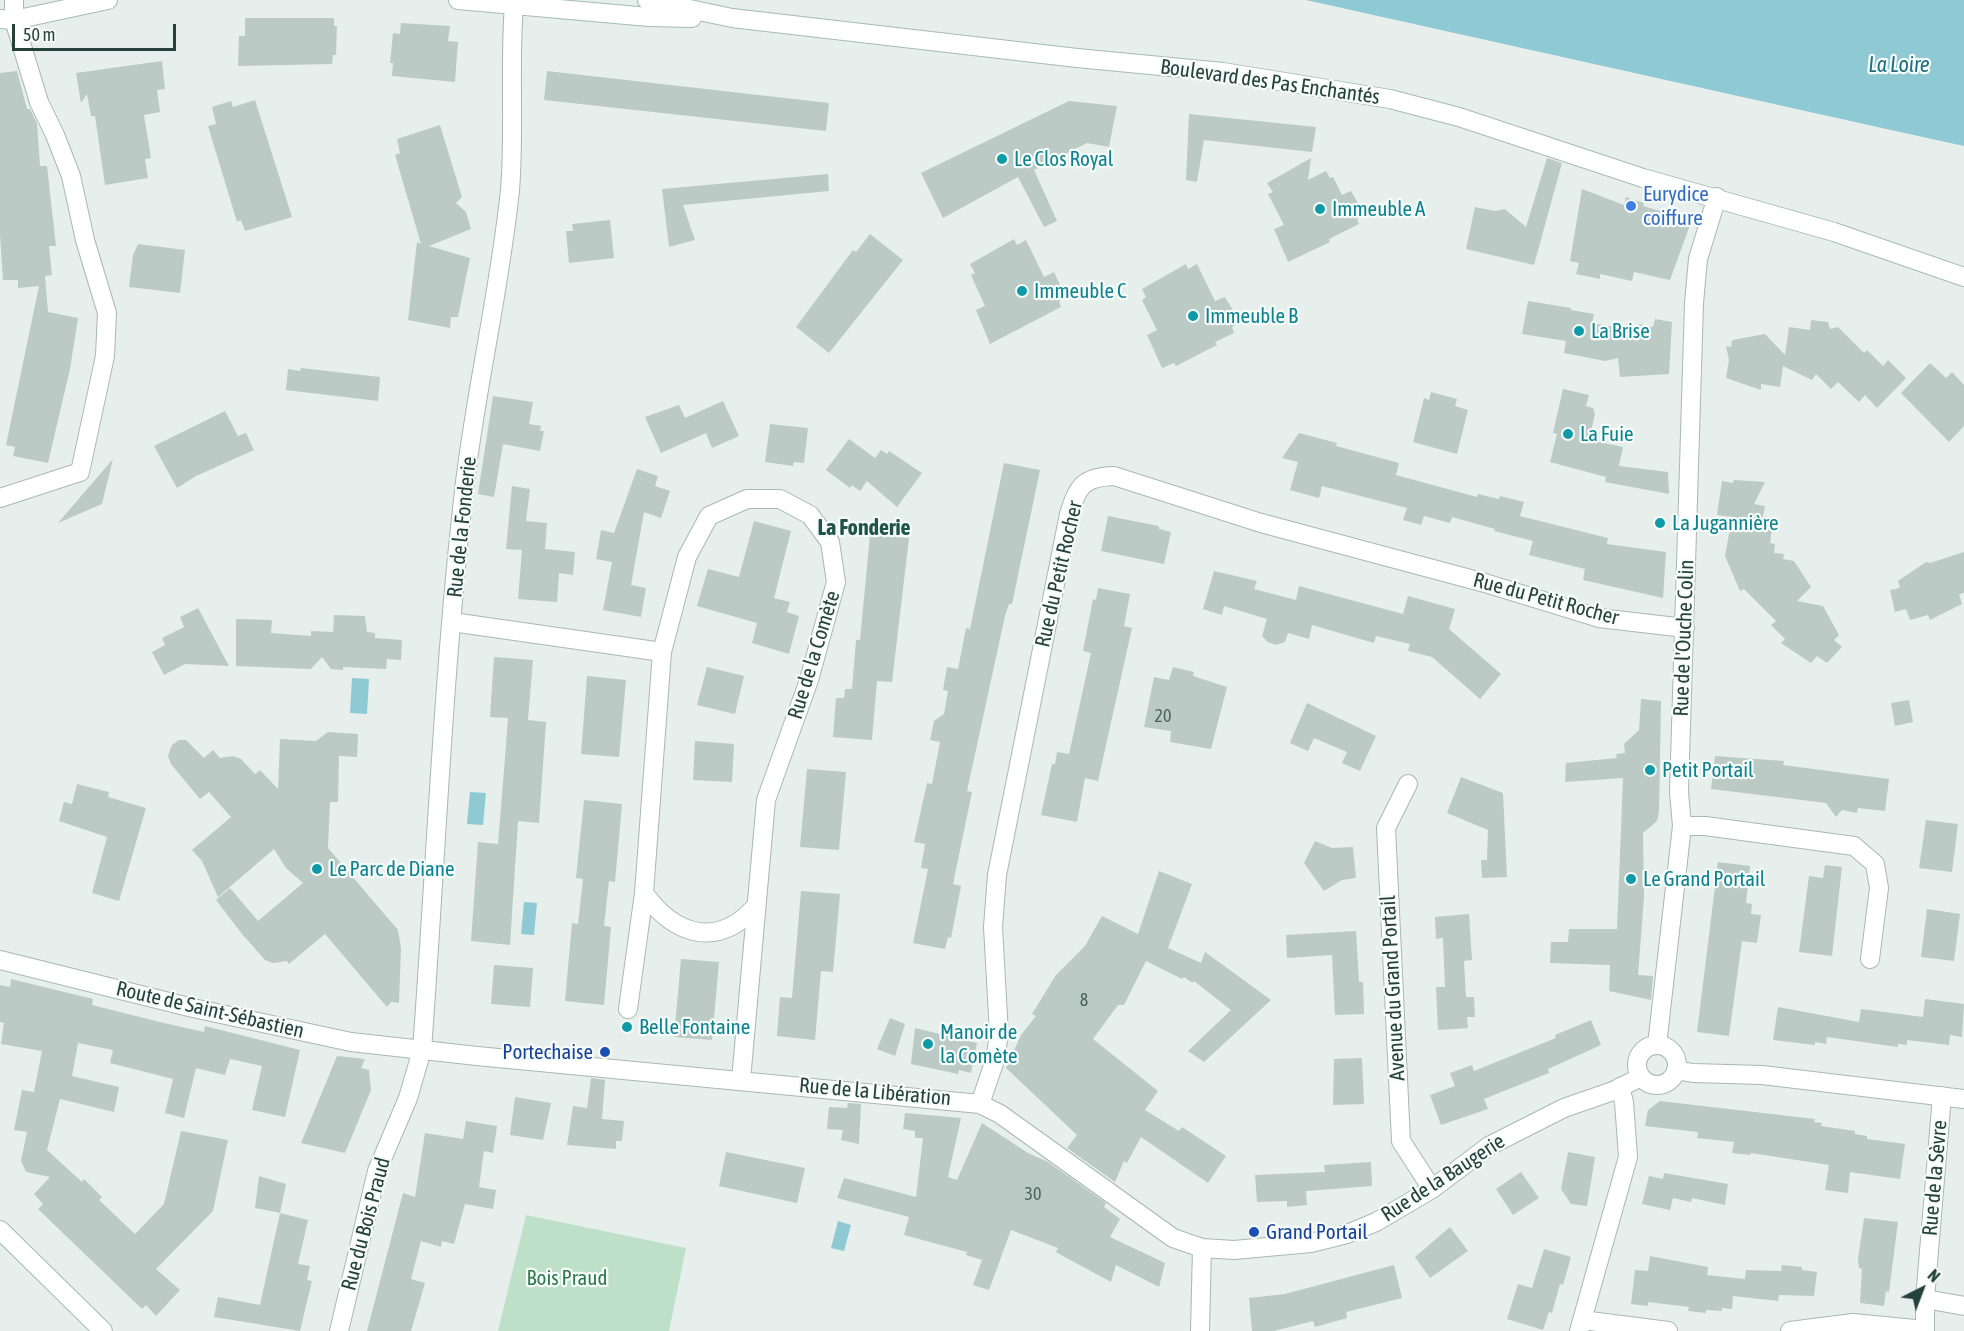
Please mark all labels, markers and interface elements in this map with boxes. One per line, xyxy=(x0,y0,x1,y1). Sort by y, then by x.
scale bar xyxy=(15,12,178,50)
text: 50 m xyxy=(23,24,55,45)
water label: La Loire xyxy=(1868,52,1930,78)
street label: Boulevard des Pas Enchantés xyxy=(1159,54,1381,110)
place label: Le Clos Royal xyxy=(1014,146,1113,172)
marker: Le Clos Royal xyxy=(995,152,1009,166)
place label: Eurydice coiffure xyxy=(1643,181,1709,231)
place label: Immeuble A xyxy=(1332,196,1425,222)
marker: Eurydice coiffure xyxy=(1624,199,1638,213)
marker: Immeuble A xyxy=(1313,202,1327,216)
place label: Immeuble C xyxy=(1034,278,1126,304)
marker: Immeuble C xyxy=(1015,284,1029,298)
place label: Immeuble B xyxy=(1205,303,1298,329)
marker: Immeuble B xyxy=(1186,309,1200,323)
place label: La Brise xyxy=(1591,318,1650,344)
marker: La Brise xyxy=(1572,324,1586,338)
place label: La Fuie xyxy=(1580,421,1634,447)
marker: La Fuie xyxy=(1561,427,1575,441)
street label: Rue de la Fonderie xyxy=(442,455,482,599)
street label: Rue du Petit Rocher xyxy=(1030,498,1088,650)
place label: La Jugannière xyxy=(1672,510,1778,536)
district label: La Fonderie xyxy=(817,515,911,541)
marker: La Jugannière xyxy=(1653,516,1667,530)
street label: Rue de l'Ouche Colin xyxy=(1669,559,1699,717)
street label: Rue du Petit Rocher xyxy=(1471,567,1621,631)
street label: Rue de la Comète xyxy=(783,588,845,722)
house number: 20 xyxy=(1155,705,1171,727)
place label: Petit Portail xyxy=(1662,757,1754,783)
marker: Petit Portail xyxy=(1643,763,1657,777)
place label: Le Parc de Diane xyxy=(329,856,454,882)
marker: Le Parc de Diane xyxy=(310,862,324,876)
place label: Le Grand Portail xyxy=(1643,866,1765,892)
marker: Le Grand Portail xyxy=(1624,872,1638,886)
street label: Avenue du Grand Portail xyxy=(1376,895,1410,1081)
street label: Route de Saint-Sébastien xyxy=(114,976,306,1044)
house number: 8 xyxy=(1080,989,1088,1011)
place label: Belle Fontaine xyxy=(639,1014,750,1040)
place label: Manoir de la Comète xyxy=(940,1019,1018,1069)
marker: Belle Fontaine xyxy=(620,1020,634,1034)
marker: Manoir de la Comète xyxy=(921,1037,935,1051)
place label: Portechaise xyxy=(502,1039,593,1065)
marker: Portechaise xyxy=(598,1045,612,1059)
street label: Rue de la Libération xyxy=(798,1073,952,1111)
street label: Rue de la Sèvre xyxy=(1917,1119,1953,1237)
street label: Rue de la Baugerie xyxy=(1377,1129,1509,1227)
street label: Rue du Bois Praud xyxy=(336,1155,396,1293)
house number: 30 xyxy=(1025,1183,1041,1205)
place label: Grand Portail xyxy=(1266,1219,1368,1245)
marker: Grand Portail xyxy=(1247,1225,1261,1239)
north arrow xyxy=(1892,1259,1952,1319)
park label: Bois Praud xyxy=(527,1265,607,1291)
text: N xyxy=(1925,1266,1944,1285)

